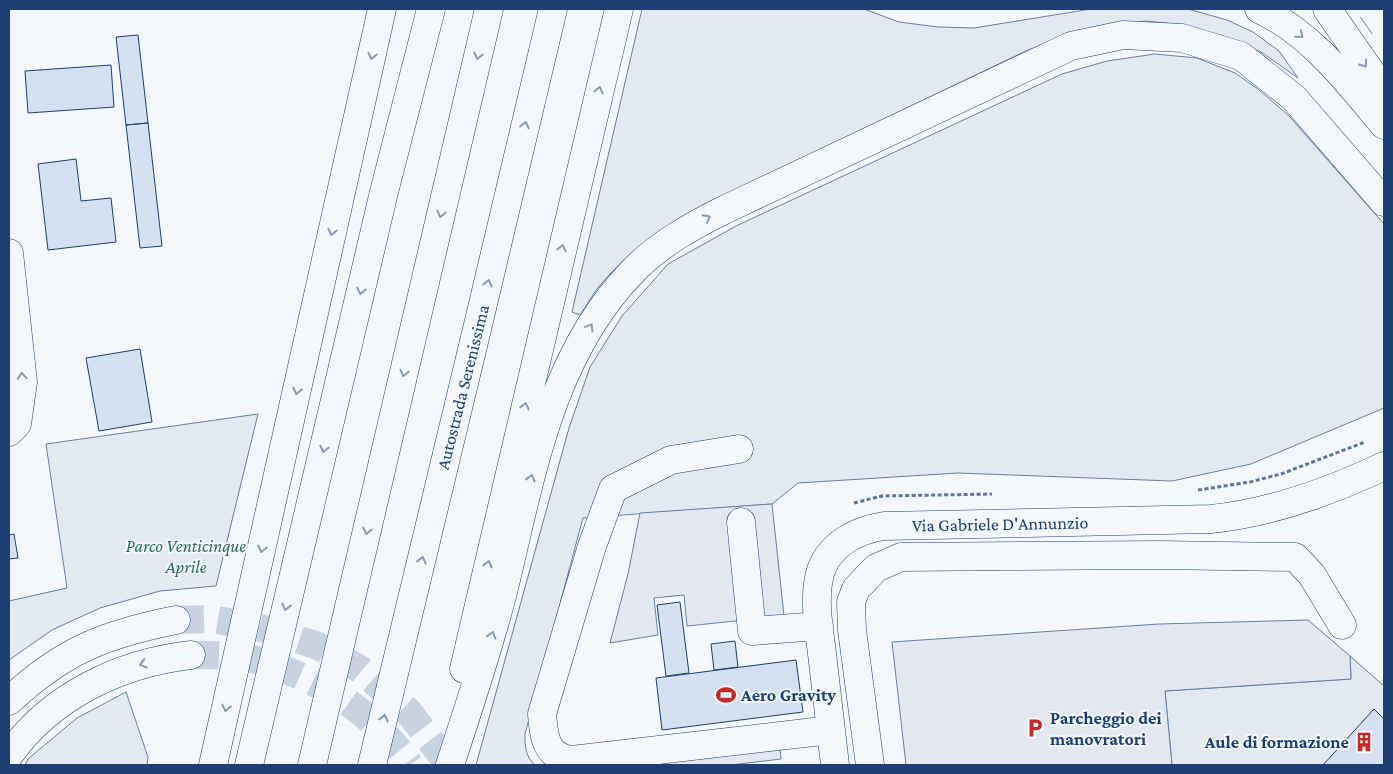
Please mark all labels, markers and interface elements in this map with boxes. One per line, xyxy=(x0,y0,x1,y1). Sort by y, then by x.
one-way arrow xyxy=(1294,29,1303,38)
one-way arrow xyxy=(367,52,378,61)
one-way arrow xyxy=(473,52,484,61)
one-way arrow xyxy=(1358,58,1367,67)
one-way arrow xyxy=(593,85,604,94)
one-way arrow xyxy=(519,120,530,129)
one-way arrow xyxy=(436,210,447,219)
one-way arrow xyxy=(702,214,711,224)
one-way arrow xyxy=(327,228,338,237)
one-way arrow xyxy=(556,243,567,252)
one-way arrow xyxy=(482,278,493,287)
one-way arrow xyxy=(356,286,367,295)
street label: Autostrada Serenissima xyxy=(433,302,493,472)
one-way arrow xyxy=(583,324,593,333)
one-way arrow xyxy=(399,368,410,377)
one-way arrow xyxy=(16,372,27,380)
one-way arrow xyxy=(292,386,303,395)
one-way arrow xyxy=(519,402,530,411)
one-way arrow xyxy=(319,444,330,453)
one-way arrow xyxy=(525,473,536,482)
street label: Via Gabriele D'Annunzio xyxy=(912,512,1088,536)
one-way arrow xyxy=(362,526,373,535)
park label: Parco Venticinque Aprile xyxy=(126,536,246,577)
one-way arrow xyxy=(257,545,268,554)
one-way arrow xyxy=(416,555,427,564)
one-way arrow xyxy=(482,560,493,569)
one-way arrow xyxy=(281,603,292,612)
one-way arrow xyxy=(486,632,496,640)
one-way arrow xyxy=(139,658,148,669)
sports icon: Aero Gravity xyxy=(715,684,737,706)
place label: Aero Gravity xyxy=(740,685,836,705)
one-way arrow xyxy=(221,703,232,712)
place label: Parcheggio dei manovratori xyxy=(1050,708,1162,749)
one-way arrow xyxy=(378,713,389,722)
parking icon: Parcheggio dei manovratori xyxy=(1024,717,1046,739)
building icon: Aule di formazione xyxy=(1353,731,1375,753)
place label: Aule di formazione xyxy=(1204,732,1349,752)

